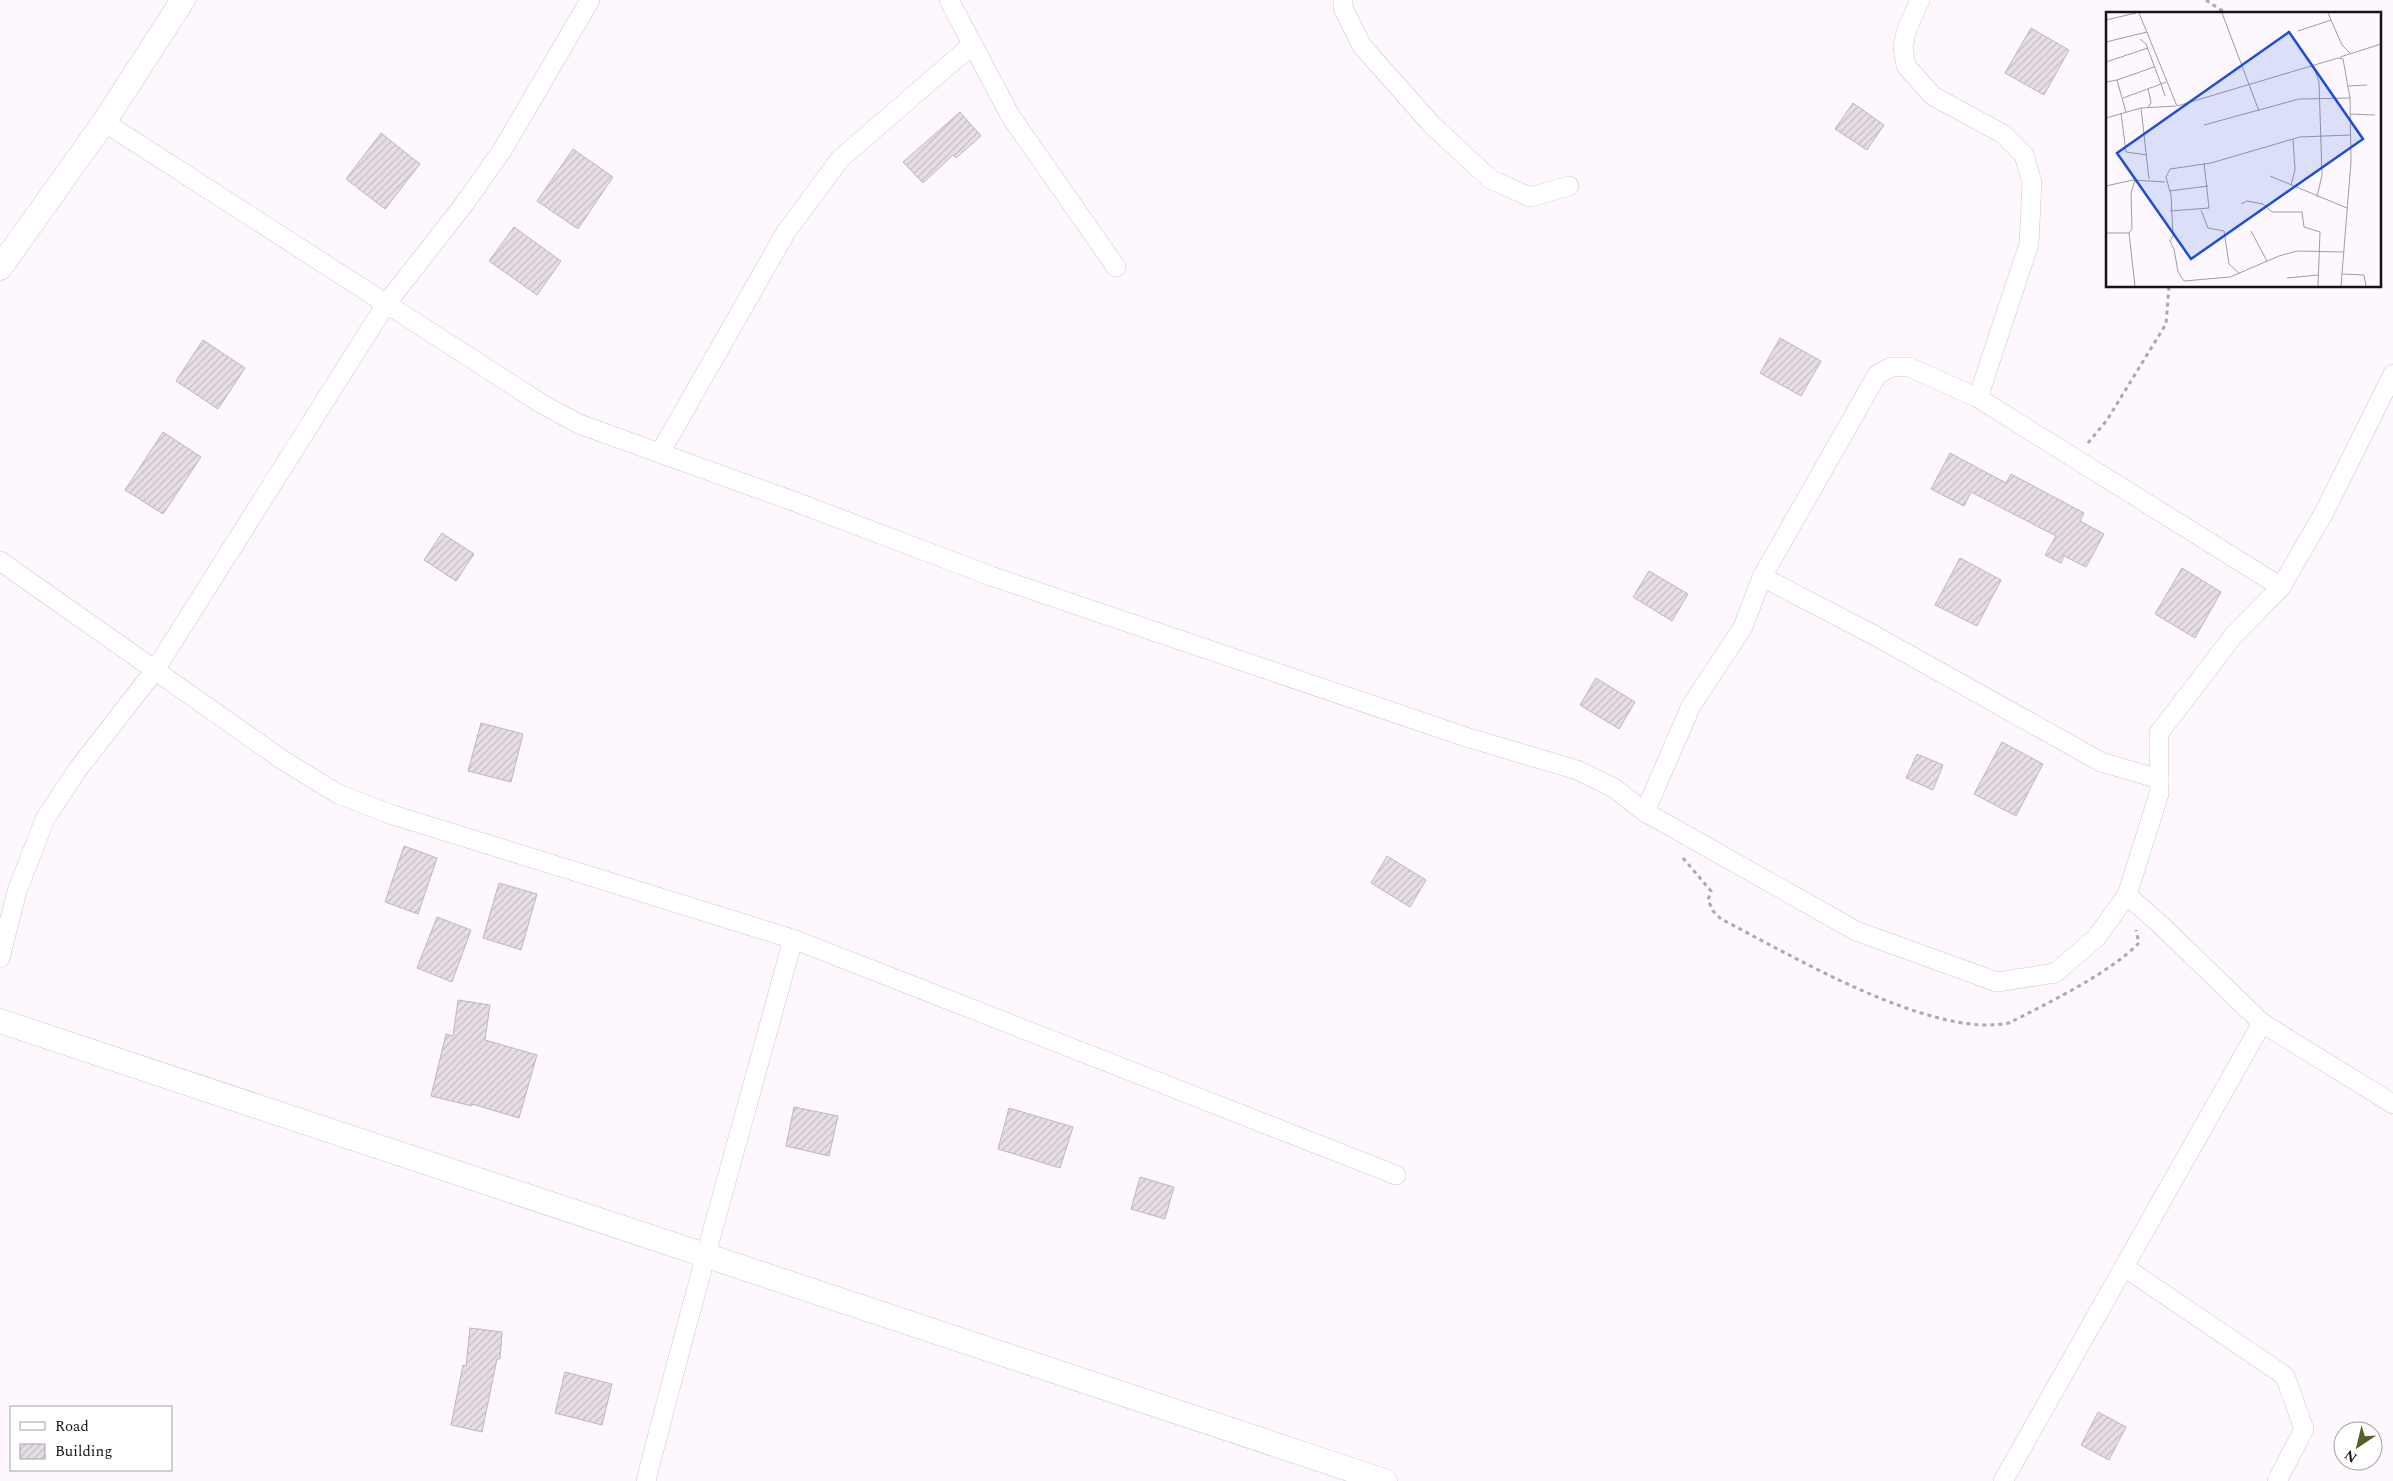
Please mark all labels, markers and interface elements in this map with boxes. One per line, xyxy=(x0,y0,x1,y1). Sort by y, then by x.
inset map xyxy=(2106,12,2380,288)
legend xyxy=(10,1406,172,1471)
text: Road xyxy=(55,1415,89,1438)
north arrow xyxy=(2333,1421,2383,1471)
text: Building xyxy=(55,1440,112,1463)
text: N xyxy=(2340,1444,2362,1468)

